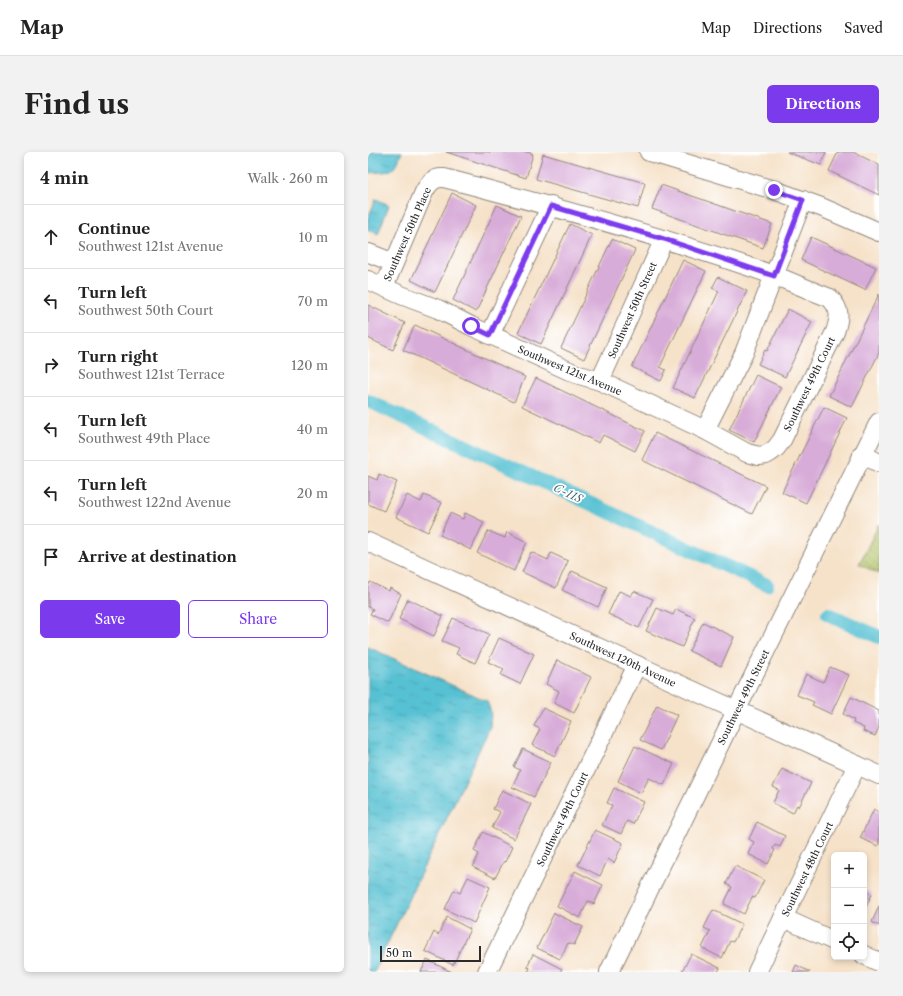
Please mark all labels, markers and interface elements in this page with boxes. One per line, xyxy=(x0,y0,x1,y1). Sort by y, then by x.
text: Map xyxy=(20,16,64,39)
text: Map xyxy=(701,19,731,37)
text: Directions xyxy=(753,19,822,37)
text: Saved xyxy=(844,19,883,37)
button: Directions xyxy=(767,85,879,123)
text: Find us xyxy=(24,87,129,121)
text: 4 min xyxy=(40,168,89,188)
text: Walk · 260 m xyxy=(247,170,328,186)
route end xyxy=(765,181,783,199)
street label: Southwest 50th Place xyxy=(381,185,434,283)
text: Continue xyxy=(78,219,150,238)
icon: ahead xyxy=(40,226,62,248)
text: 10 m xyxy=(299,229,328,245)
text: Southwest 121st Avenue xyxy=(78,238,223,254)
street label: Southwest 50th Street xyxy=(605,259,660,361)
text: Turn left xyxy=(78,283,147,302)
icon: left xyxy=(40,290,62,312)
text: 70 m xyxy=(298,293,328,309)
text: Southwest 50th Court xyxy=(78,302,213,318)
route start xyxy=(462,317,480,335)
street label: Southwest 49th Court xyxy=(781,334,838,434)
street label: Southwest 121st Avenue xyxy=(516,343,624,398)
text: Turn right xyxy=(78,347,158,366)
icon: right xyxy=(40,354,62,376)
text: 120 m xyxy=(291,357,328,373)
text: Southwest 121st Terrace xyxy=(78,366,225,382)
text: Turn left xyxy=(78,411,147,430)
icon: left xyxy=(40,418,62,440)
text: 40 m xyxy=(297,421,328,437)
text: Southwest 49th Place xyxy=(78,430,210,446)
text: Turn left xyxy=(78,475,147,494)
water label: C-11S xyxy=(552,480,586,506)
icon: left xyxy=(40,482,62,504)
text: 20 m xyxy=(297,485,328,501)
text: Southwest 122nd Avenue xyxy=(78,494,231,510)
icon: arrive xyxy=(40,546,62,568)
text: Arrive at destination xyxy=(78,547,237,566)
button: Save xyxy=(40,600,180,638)
button: Share xyxy=(188,600,328,638)
street label: Southwest 120th Avenue xyxy=(568,629,678,690)
street label: Southwest 49th Street xyxy=(715,647,772,747)
street label: Southwest 49th Court xyxy=(534,769,591,869)
street label: Southwest 48th Court xyxy=(779,819,836,919)
map controls xyxy=(831,852,867,960)
button: + xyxy=(831,852,867,888)
button: − xyxy=(831,888,867,924)
button: locate xyxy=(831,924,867,960)
scale bar xyxy=(380,944,481,963)
text: 50 m xyxy=(386,946,412,960)

